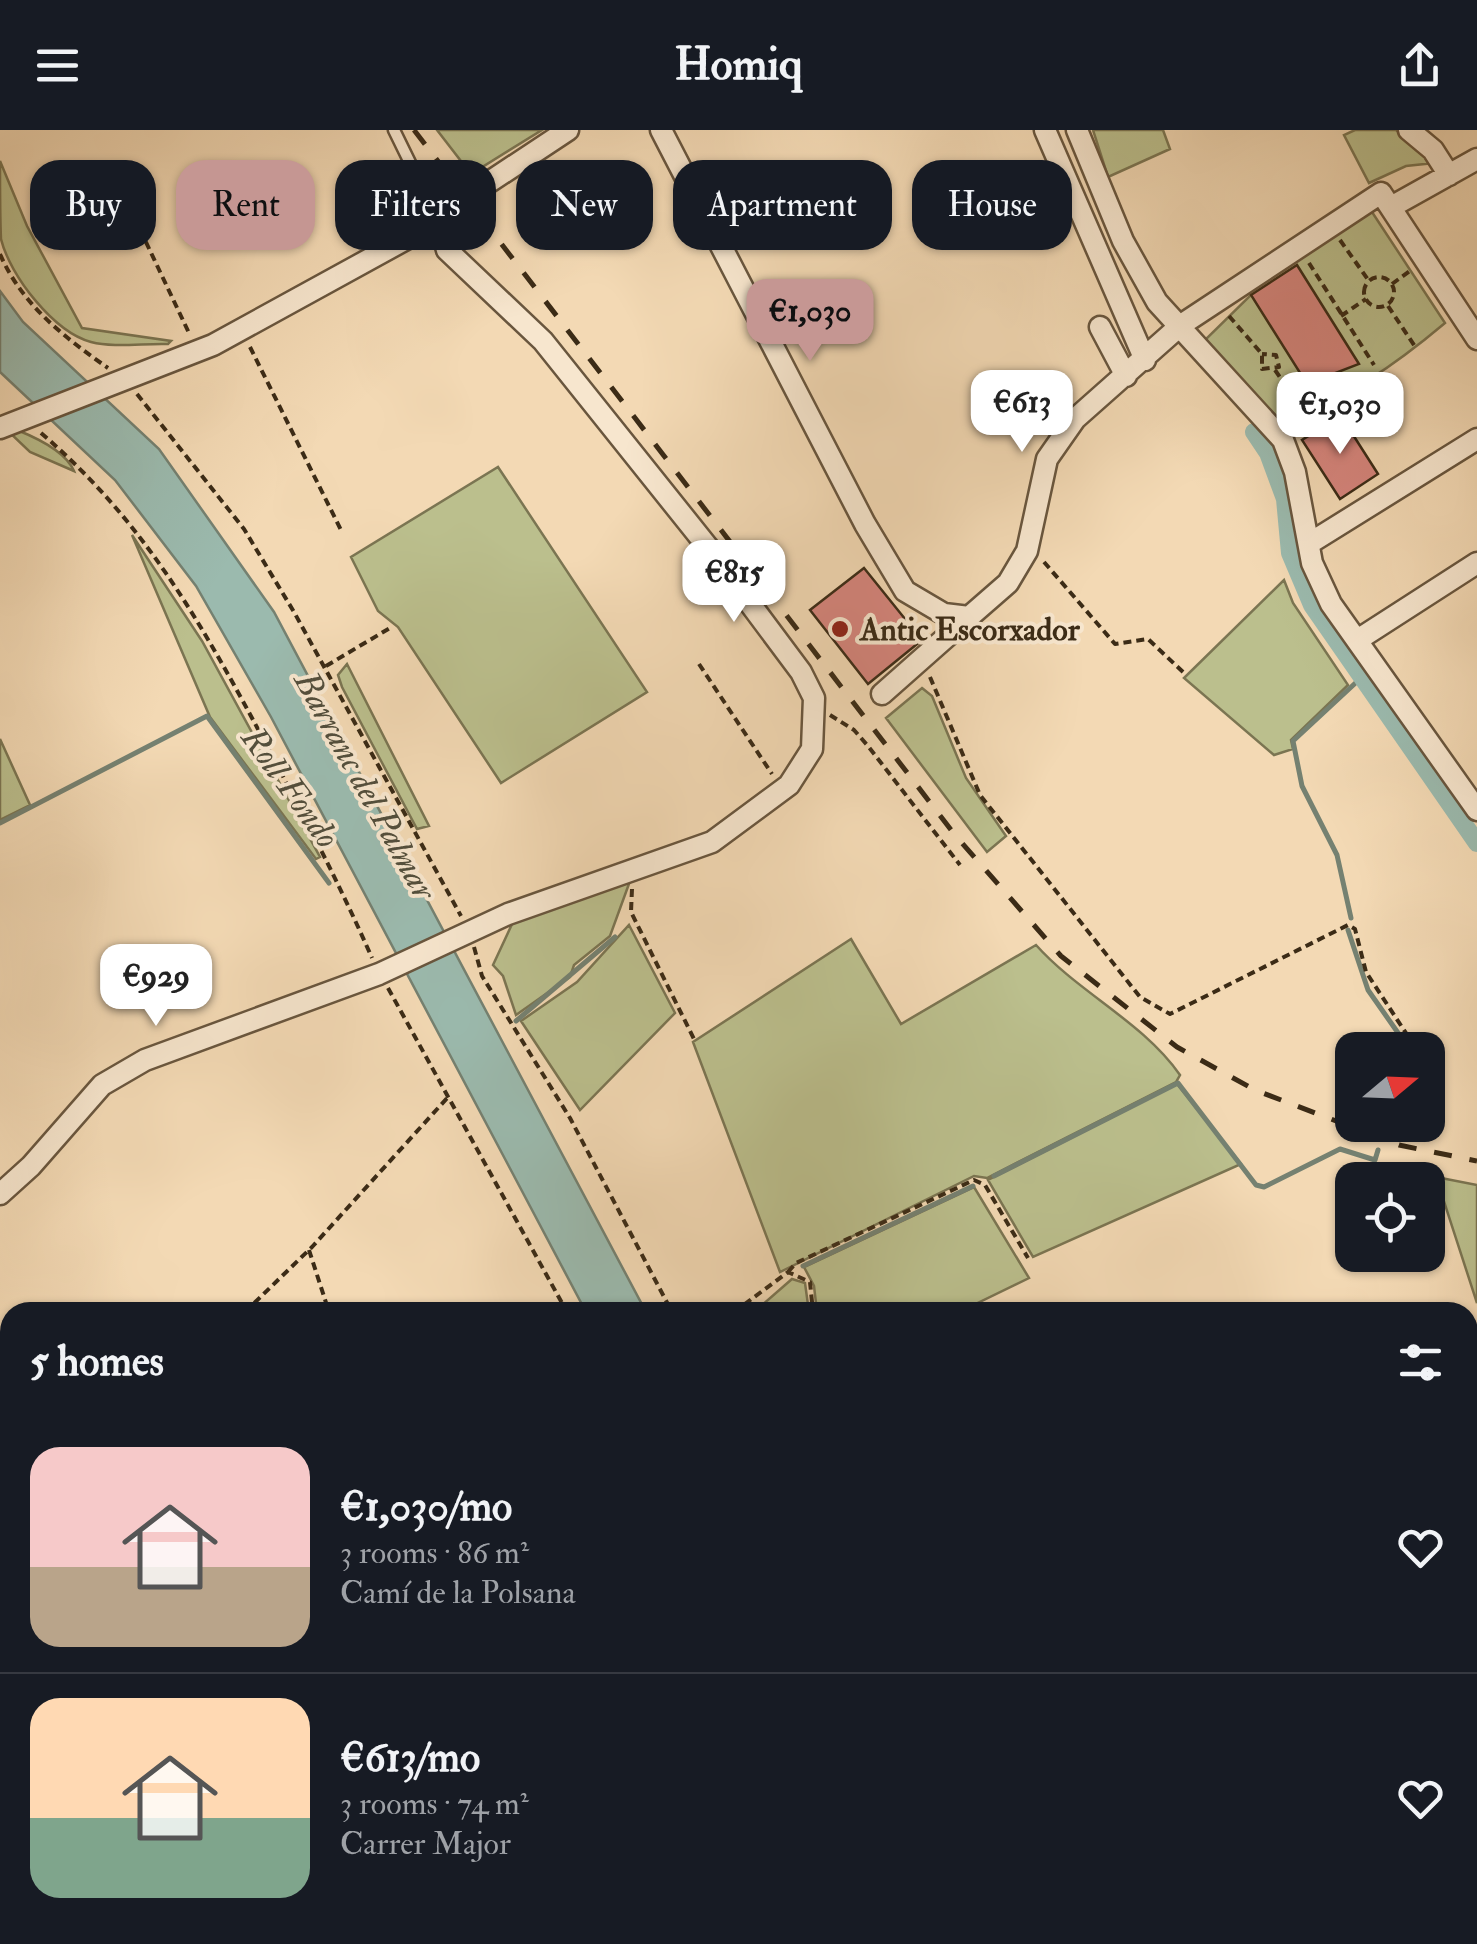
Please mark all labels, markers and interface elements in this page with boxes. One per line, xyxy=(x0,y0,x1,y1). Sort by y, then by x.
text: Homiq xyxy=(674,37,803,93)
icon: menu xyxy=(30,38,85,93)
icon: share xyxy=(1392,38,1447,93)
chip: Buy xyxy=(30,160,156,250)
chip: Rent xyxy=(176,160,315,250)
chip: Filters xyxy=(335,160,496,250)
chip: New xyxy=(516,160,653,250)
chip: Apartment xyxy=(673,160,892,250)
chip: House xyxy=(912,160,1072,250)
pin: €1,030 xyxy=(729,279,891,364)
text: €1,030 xyxy=(769,291,851,331)
pin: €613 xyxy=(963,370,1081,455)
pin: €1,030 xyxy=(1259,372,1421,457)
text: €613 xyxy=(993,382,1051,422)
text: €1,030 xyxy=(1299,384,1381,424)
pin: €815 xyxy=(675,540,793,625)
text: €815 xyxy=(704,552,764,592)
place label: Antic Escorxador xyxy=(858,610,1081,650)
marker: Antic Escorxador xyxy=(829,618,851,640)
water label: Barranc del Palmar xyxy=(283,662,447,909)
water label: Roll Fondo xyxy=(231,717,349,857)
pin: €929 xyxy=(97,944,215,1029)
text: €929 xyxy=(122,956,190,996)
north arrow xyxy=(1335,1032,1445,1142)
map controls xyxy=(1335,1032,1445,1272)
button: locate xyxy=(1335,1162,1445,1272)
icon: filters xyxy=(1393,1335,1448,1390)
text: 5 homes xyxy=(30,1336,164,1388)
text: €1,030/mo xyxy=(340,1481,512,1533)
icon: home xyxy=(110,1487,230,1607)
icon: heart xyxy=(1393,1520,1448,1575)
text: 3 rooms · 86 m² xyxy=(340,1533,529,1573)
text: Camí de la Polsana xyxy=(340,1573,576,1613)
text: €613/mo xyxy=(340,1732,480,1784)
icon: home xyxy=(110,1738,230,1858)
icon: heart xyxy=(1393,1771,1448,1826)
text: 3 rooms · 74 m² xyxy=(340,1784,529,1824)
text: Carrer Major xyxy=(340,1824,511,1864)

